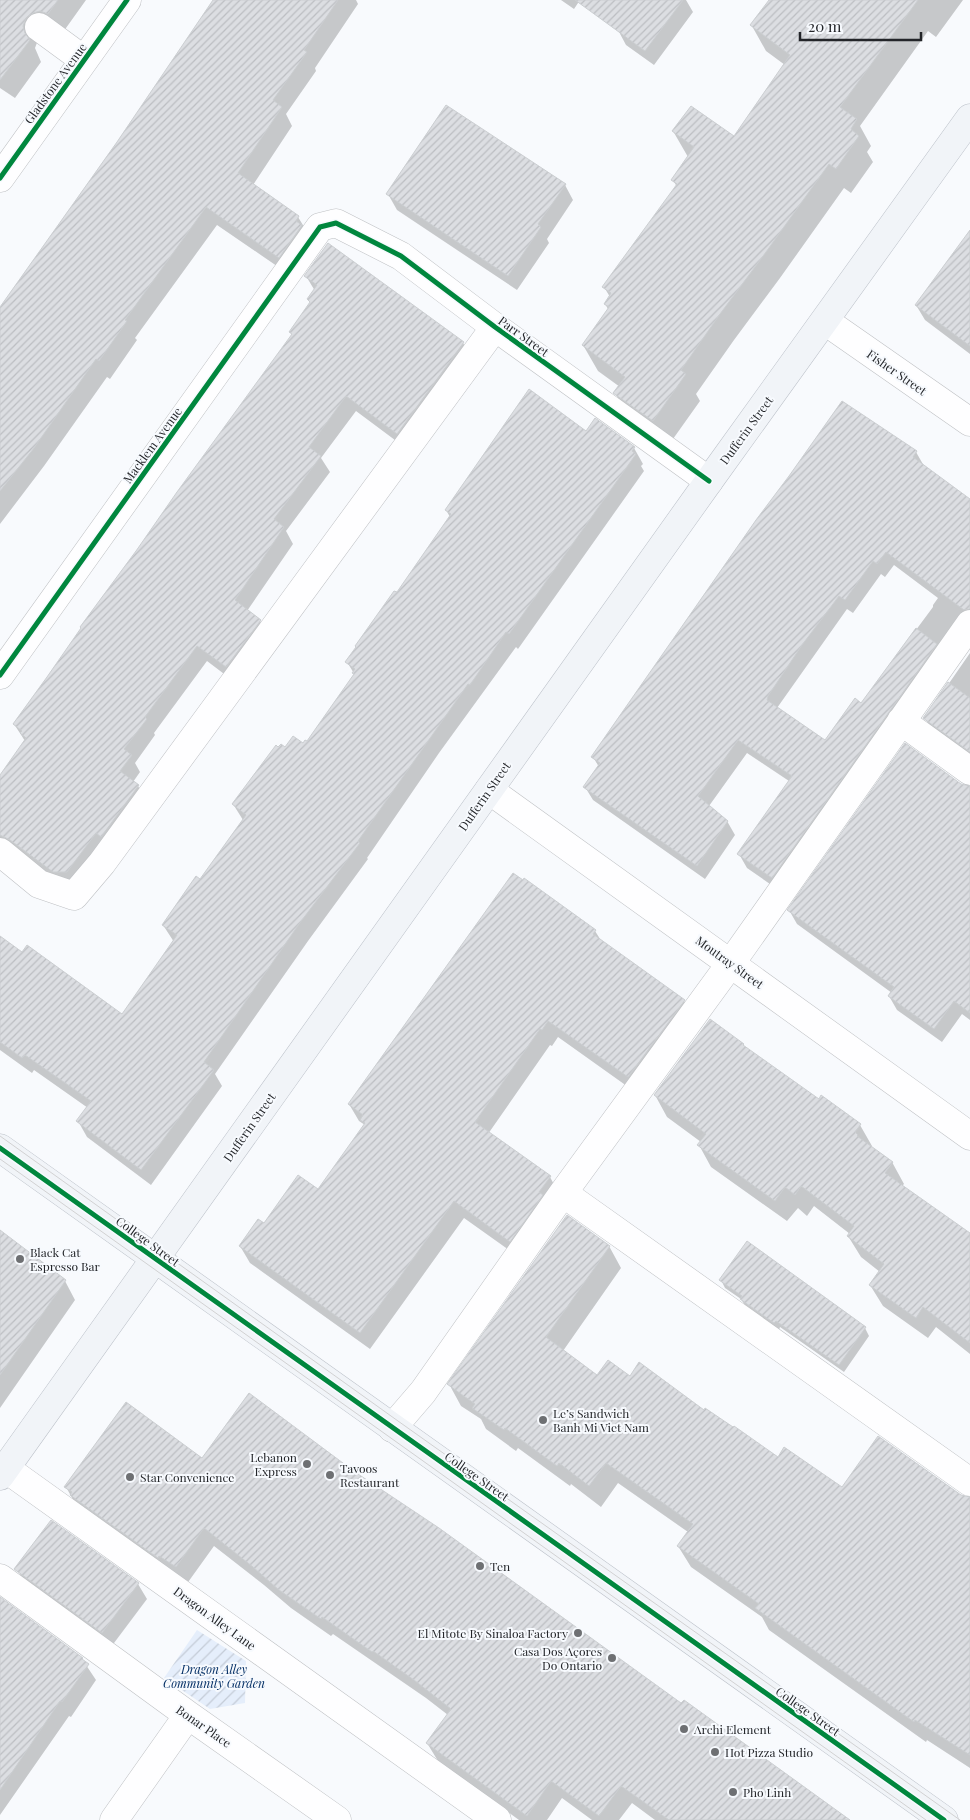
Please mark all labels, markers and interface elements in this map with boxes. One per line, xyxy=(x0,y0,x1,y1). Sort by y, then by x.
scale bar xyxy=(800,10,921,42)
text: 20 m xyxy=(808,16,842,36)
street label: Gladstone Avenue xyxy=(20,39,90,127)
street label: Parr Street xyxy=(496,312,553,360)
street label: Fisher Street xyxy=(864,346,931,399)
street label: Dufferin Street xyxy=(716,392,777,467)
street label: Macklem Avenue xyxy=(119,404,185,486)
street label: Dufferin Street xyxy=(454,758,514,834)
street label: Moutray Street xyxy=(693,932,768,992)
street label: Dufferin Street xyxy=(219,1089,279,1165)
street label: College Street xyxy=(113,1212,184,1270)
place label: Black Cat Espresso Bar xyxy=(30,1244,101,1274)
marker: Black Cat Espresso Bar xyxy=(14,1253,26,1265)
place label: Le’s Sandwich Banh Mi Viet Nam xyxy=(553,1405,649,1435)
marker: Le’s Sandwich Banh Mi Viet Nam xyxy=(537,1414,549,1426)
street label: College Street xyxy=(442,1448,513,1504)
place label: Lebanon Express xyxy=(250,1449,297,1479)
marker: Lebanon Express xyxy=(301,1458,313,1470)
place label: Tavoos Restaurant xyxy=(340,1460,400,1490)
place label: Star Convenience xyxy=(140,1469,234,1485)
marker: Tavoos Restaurant xyxy=(324,1469,336,1481)
marker: Star Convenience xyxy=(124,1471,136,1483)
place label: Ten xyxy=(490,1558,510,1574)
marker: Ten xyxy=(474,1560,486,1572)
street label: Dragon Alley Lane xyxy=(171,1583,259,1653)
place label: El Mitote By Sinaloa Factory xyxy=(418,1625,568,1641)
marker: El Mitote By Sinaloa Factory xyxy=(572,1627,584,1639)
place label: Casa Dos Açores Do Ontario xyxy=(514,1643,602,1673)
marker: Casa Dos Açores Do Ontario xyxy=(606,1652,618,1664)
park label: Dragon Alley Community Garden xyxy=(163,1661,265,1691)
street label: College Street xyxy=(773,1683,844,1739)
street label: Bonar Place xyxy=(173,1701,235,1751)
place label: Archi Element xyxy=(693,1721,772,1737)
marker: Archi Element xyxy=(678,1723,690,1735)
place label: Hot Pizza Studio xyxy=(725,1744,813,1760)
marker: Hot Pizza Studio xyxy=(709,1746,721,1758)
place label: Pho Linh xyxy=(743,1784,791,1800)
marker: Pho Linh xyxy=(727,1786,739,1798)

